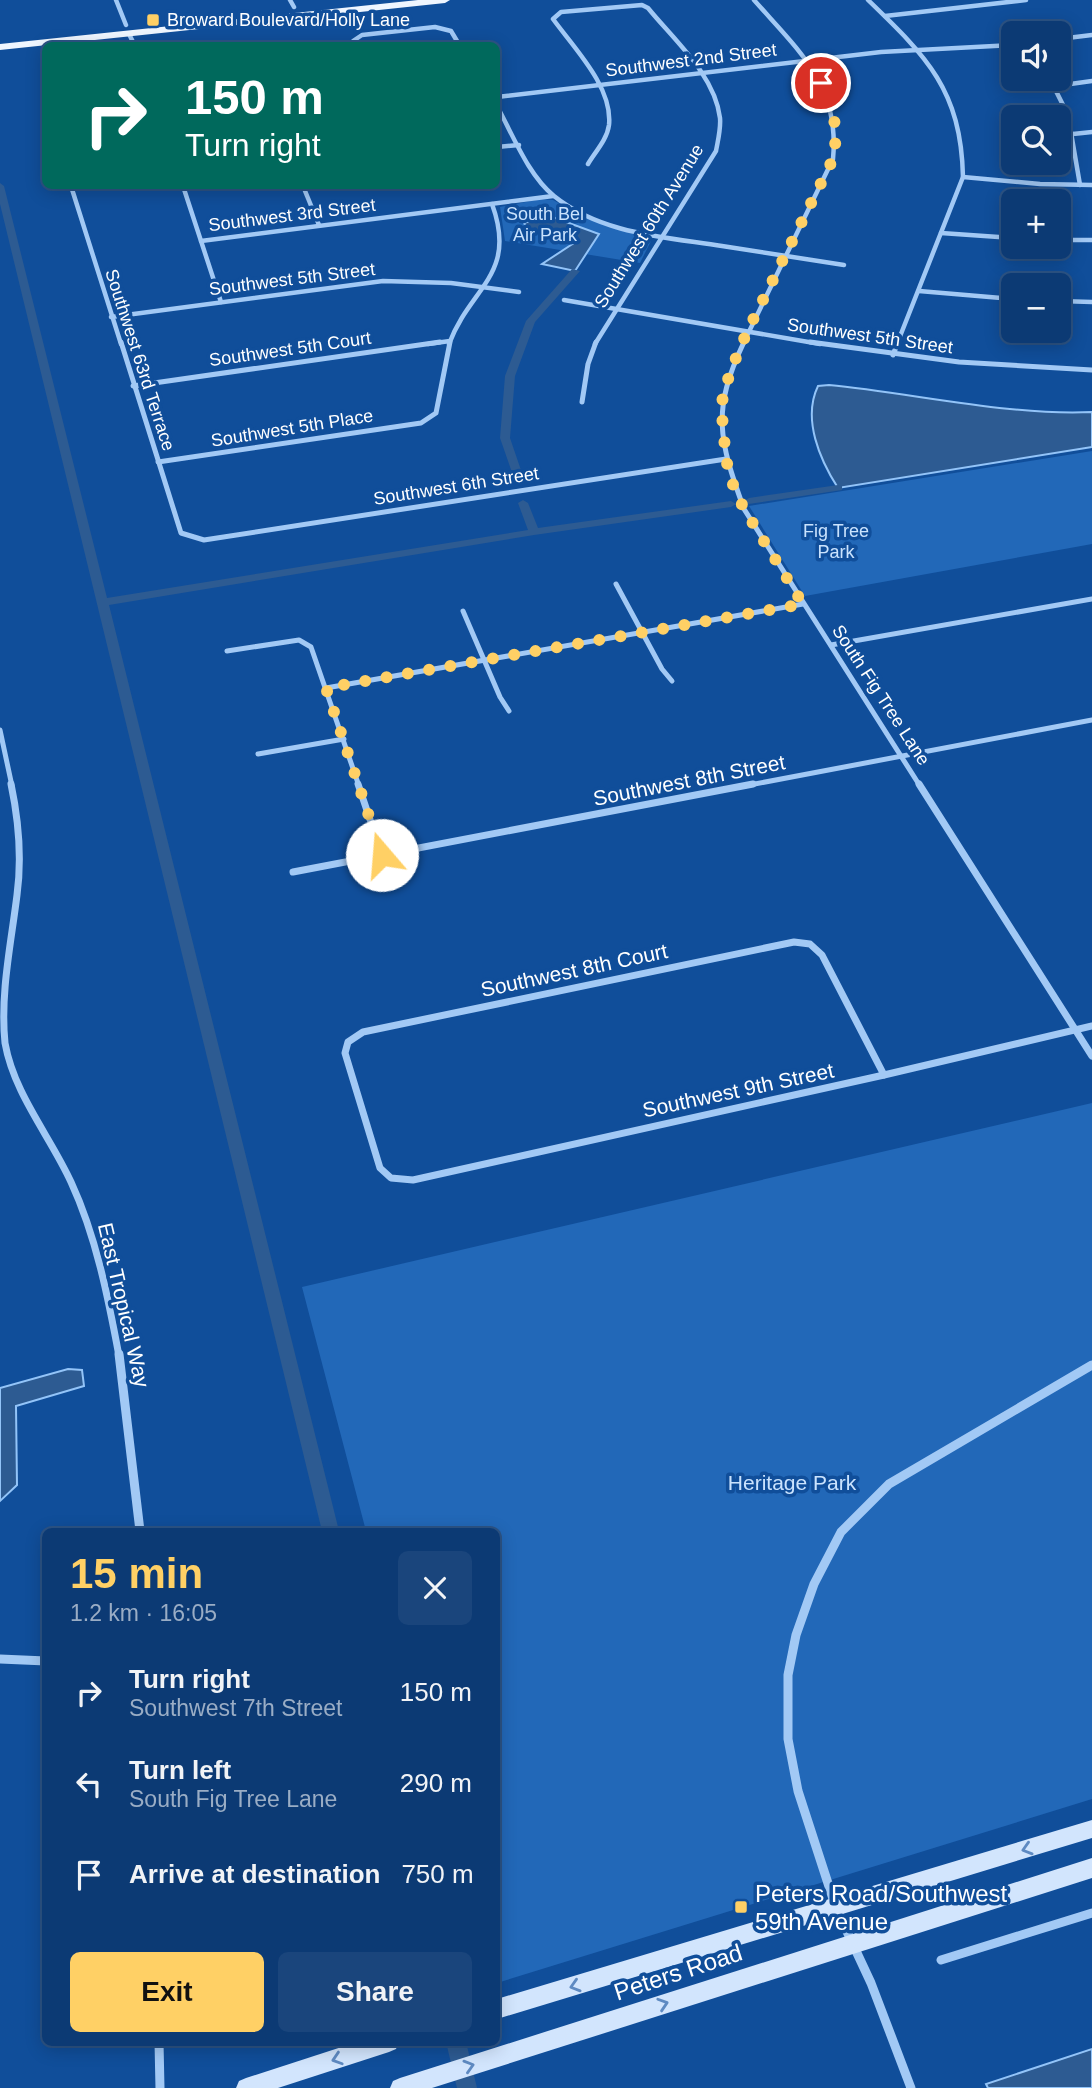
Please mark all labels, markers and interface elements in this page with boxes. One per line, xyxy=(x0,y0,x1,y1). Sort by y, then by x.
place label: Broward Boulevard/Holly Lane xyxy=(167,10,410,30)
marker: Broward Boulevard/Holly Lane xyxy=(145,12,161,28)
map controls xyxy=(1001,21,1071,343)
button: sound xyxy=(1001,21,1071,91)
street label: Southwest 2nd Street xyxy=(604,40,778,80)
pin xyxy=(791,53,851,113)
icon: arrive xyxy=(802,64,840,102)
icon: right xyxy=(70,70,161,161)
text: 150 m xyxy=(185,70,324,124)
button: search xyxy=(1001,105,1071,175)
text: Turn right xyxy=(185,127,321,163)
street label: Southwest 60th Avenue xyxy=(590,141,708,311)
button: + xyxy=(1001,189,1071,259)
street label: Southwest 3rd Street xyxy=(207,195,377,235)
park label: South Bel Air Park xyxy=(506,204,584,245)
street label: Southwest 5th Street xyxy=(208,259,376,299)
street label: Southwest 63rd Terrace xyxy=(101,267,179,453)
button: − xyxy=(1001,273,1071,343)
street label: Southwest 5th Street xyxy=(786,314,954,358)
street label: Southwest 5th Court xyxy=(208,328,372,370)
street label: Southwest 5th Place xyxy=(209,405,375,451)
street label: Southwest 6th Street xyxy=(372,463,540,509)
park label: Fig Tree Park xyxy=(803,521,869,562)
street label: South Fig Tree Lane xyxy=(828,621,934,769)
street label: Southwest 8th Street xyxy=(591,750,787,810)
position arrow xyxy=(345,818,419,892)
street label: Southwest 8th Court xyxy=(479,939,670,1001)
street label: Southwest 9th Street xyxy=(640,1058,836,1122)
street label: East Tropical Way xyxy=(94,1220,154,1390)
park label: Heritage Park xyxy=(728,1471,857,1494)
text: 15 min xyxy=(70,1550,203,1597)
button: close xyxy=(398,1551,472,1625)
text: 1.2 km · 16:05 xyxy=(70,1600,217,1626)
text: Turn right xyxy=(129,1664,250,1694)
icon: right xyxy=(70,1674,108,1712)
text: 150 m xyxy=(400,1677,472,1707)
text: Southwest 7th Street xyxy=(129,1695,343,1721)
text: Turn left xyxy=(129,1755,231,1785)
icon: left xyxy=(70,1765,108,1803)
text: 290 m xyxy=(400,1768,472,1798)
text: South Fig Tree Lane xyxy=(129,1786,337,1812)
one-way arrow xyxy=(1021,1840,1033,1855)
icon: arrive xyxy=(70,1856,108,1894)
text: Arrive at destination xyxy=(129,1859,380,1889)
text: 750 m xyxy=(401,1859,474,1889)
place label: Peters Road/Southwest 59th Avenue xyxy=(755,1880,1007,1935)
marker: Peters Road/Southwest 59th Avenue xyxy=(733,1899,749,1915)
street label: Peters Road xyxy=(610,1939,746,2005)
button: Exit xyxy=(70,1952,264,2032)
button: Share xyxy=(278,1952,472,2032)
one-way arrow xyxy=(569,1977,581,1992)
one-way arrow xyxy=(657,1998,669,2013)
one-way arrow xyxy=(332,2051,344,2065)
one-way arrow xyxy=(462,2060,475,2074)

